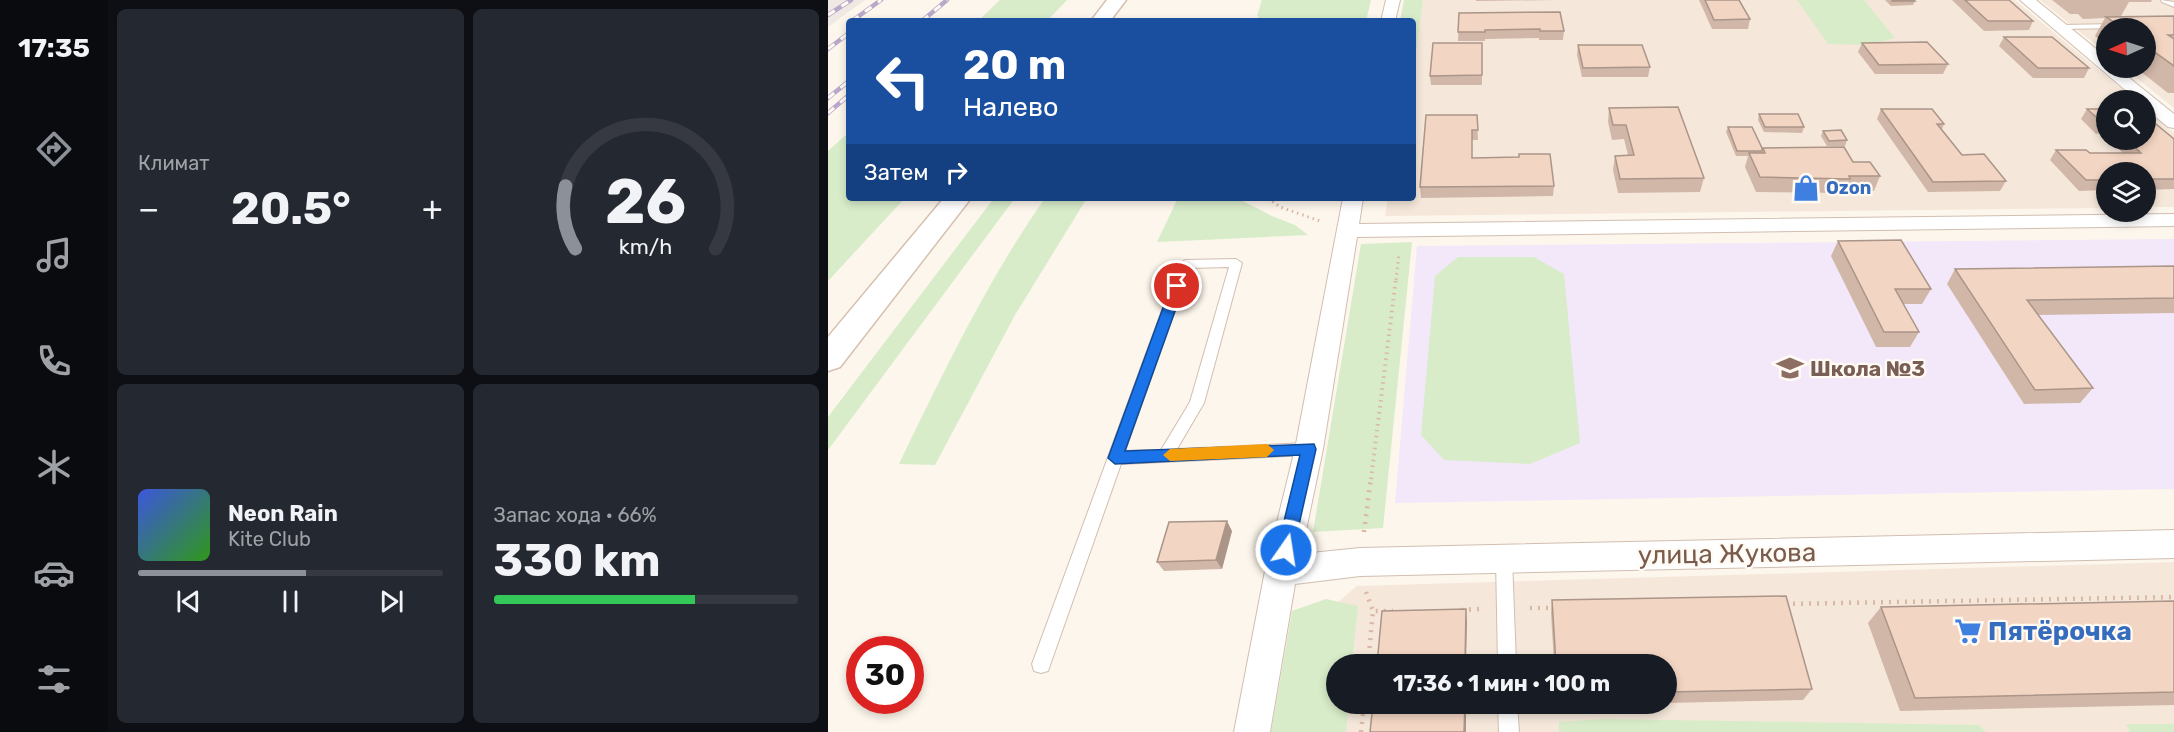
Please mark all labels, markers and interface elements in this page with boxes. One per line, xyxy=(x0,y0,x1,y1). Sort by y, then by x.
north arrow xyxy=(2096,18,2156,78)
map controls xyxy=(2096,18,2156,222)
text: 17:35 xyxy=(18,32,90,64)
text: 20 m xyxy=(963,40,1066,90)
icon: left xyxy=(864,42,942,120)
button: search xyxy=(2096,90,2156,150)
text: Налево xyxy=(963,91,1059,123)
icon: directions xyxy=(33,128,75,170)
text: Климат xyxy=(138,151,210,175)
icon: right xyxy=(940,156,973,189)
text: Затем xyxy=(864,159,928,186)
button: layers xyxy=(2096,162,2156,222)
text: 26 xyxy=(605,165,686,239)
shop icon: Ozon xyxy=(1791,173,1821,203)
place label: Ozon xyxy=(1826,177,1871,199)
text: 20.5° xyxy=(231,182,351,235)
text: − xyxy=(138,189,159,228)
text: + xyxy=(422,189,442,228)
icon: music xyxy=(33,234,75,276)
text: km/h xyxy=(619,234,673,259)
pin xyxy=(1151,260,1202,311)
icon: arrive xyxy=(1160,269,1193,302)
icon: phone xyxy=(33,340,75,382)
school or university icon: Школа №3 xyxy=(1775,353,1805,383)
place label: Школа №3 xyxy=(1810,356,1925,381)
icon: climate xyxy=(33,446,75,488)
text: Neon Rain xyxy=(228,500,338,527)
text: Запас хода · 66% xyxy=(494,503,657,527)
position arrow xyxy=(1254,518,1318,582)
text: Kite Club xyxy=(228,527,311,551)
text: 330 km xyxy=(494,534,661,587)
street label: улица Жукова xyxy=(1638,537,1816,571)
icon: car xyxy=(33,552,75,594)
icon: previous xyxy=(172,585,205,618)
icon: pause xyxy=(274,585,307,618)
icon: next xyxy=(375,585,408,618)
supermarket icon: Пятёрочка xyxy=(1953,616,1983,646)
place label: Пятёрочка xyxy=(1988,616,2132,647)
speed limit sign: 30 xyxy=(846,636,924,714)
icon: filters xyxy=(33,658,75,700)
text: 17:36 · 1 мин · 100 m xyxy=(1393,670,1610,697)

